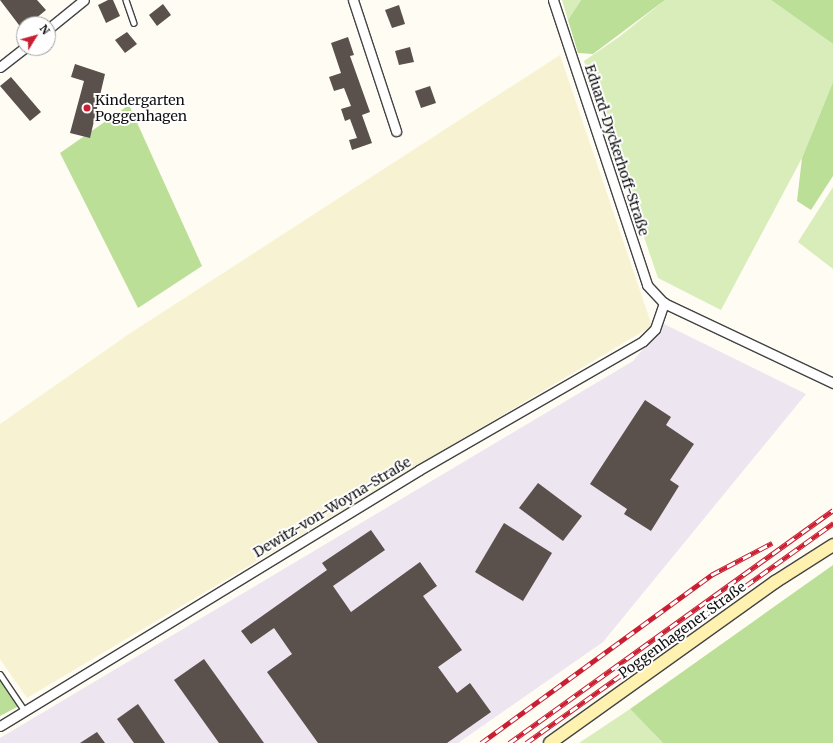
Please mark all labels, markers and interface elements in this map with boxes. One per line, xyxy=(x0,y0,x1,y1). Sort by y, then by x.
north arrow xyxy=(16,16,56,56)
text: N xyxy=(37,22,53,37)
street label: Eduard-Dyckerhoff-Straße xyxy=(581,62,653,238)
place label: Kindergarten Poggenhagen xyxy=(95,92,187,124)
marker: Kindergarten Poggenhagen xyxy=(82,103,92,113)
street label: Dewitz-von-Woyna-Straße xyxy=(250,453,414,561)
street label: Poggenhagener Straße xyxy=(615,578,749,682)

